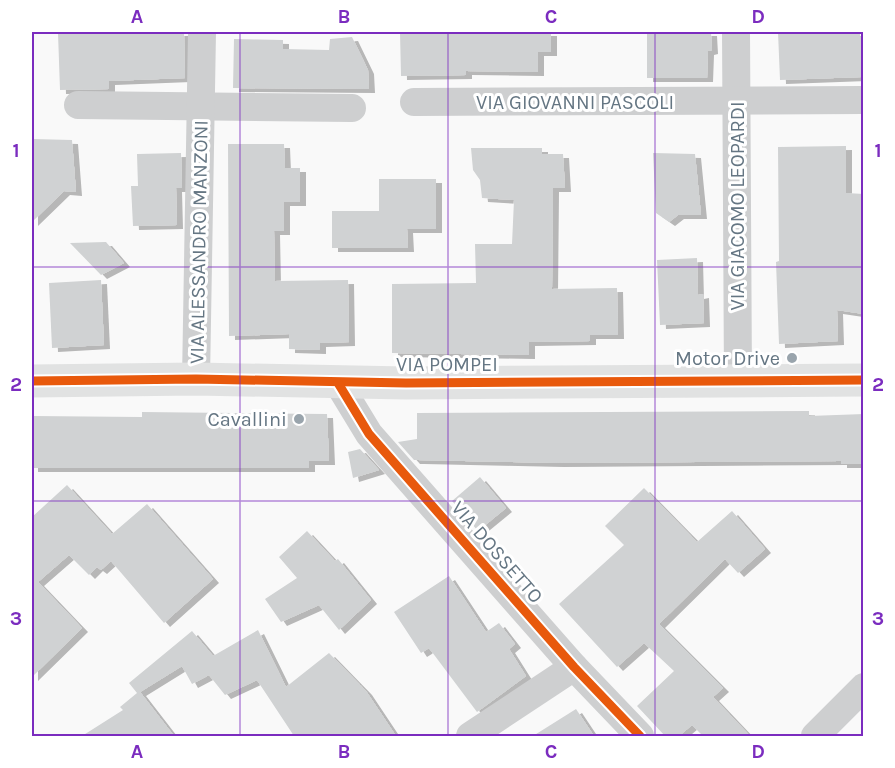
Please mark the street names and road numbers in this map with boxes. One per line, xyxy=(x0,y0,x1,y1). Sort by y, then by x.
street label: VIA GIOVANNI PASCOLI xyxy=(476,91,674,114)
street label: VIA GIACOMO LEOPARDI xyxy=(726,101,749,311)
street label: VIA ALESSANDRO MANZONI xyxy=(185,120,213,364)
street label: VIA POMPEI xyxy=(396,353,498,376)
street label: VIA DOSSETTO xyxy=(446,496,548,608)

